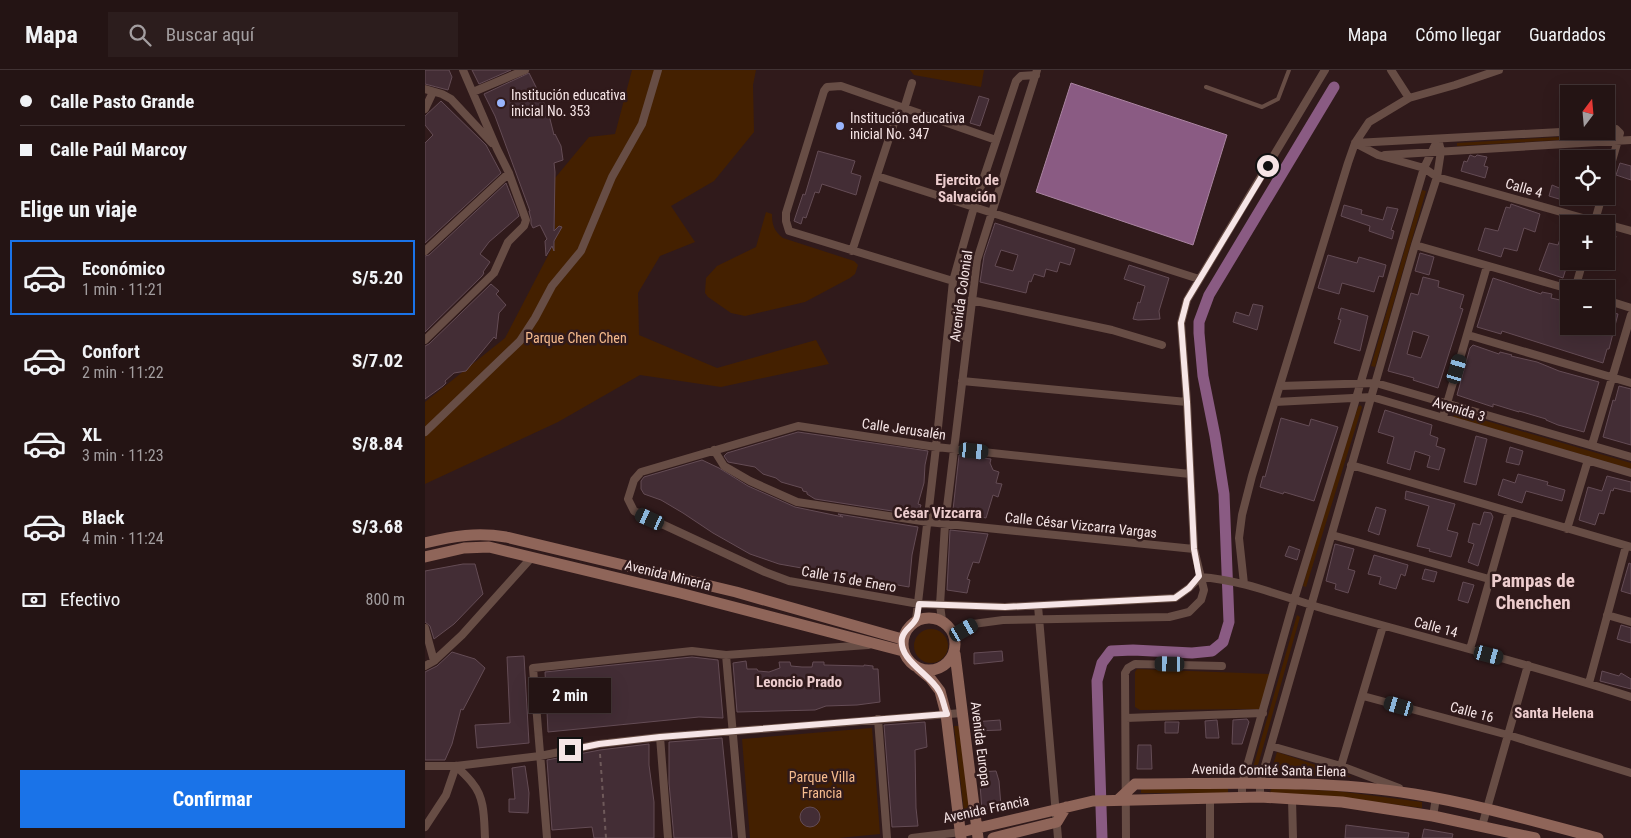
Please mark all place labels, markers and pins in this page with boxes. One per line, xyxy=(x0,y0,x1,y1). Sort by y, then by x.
place label: Institución educativa inicial No. 353 xyxy=(511,87,626,119)
marker: Institución educativa inicial No. 353 xyxy=(495,97,507,109)
place label: Institución educativa inicial No. 347 xyxy=(850,110,965,142)
marker: Institución educativa inicial No. 347 xyxy=(834,120,846,132)

